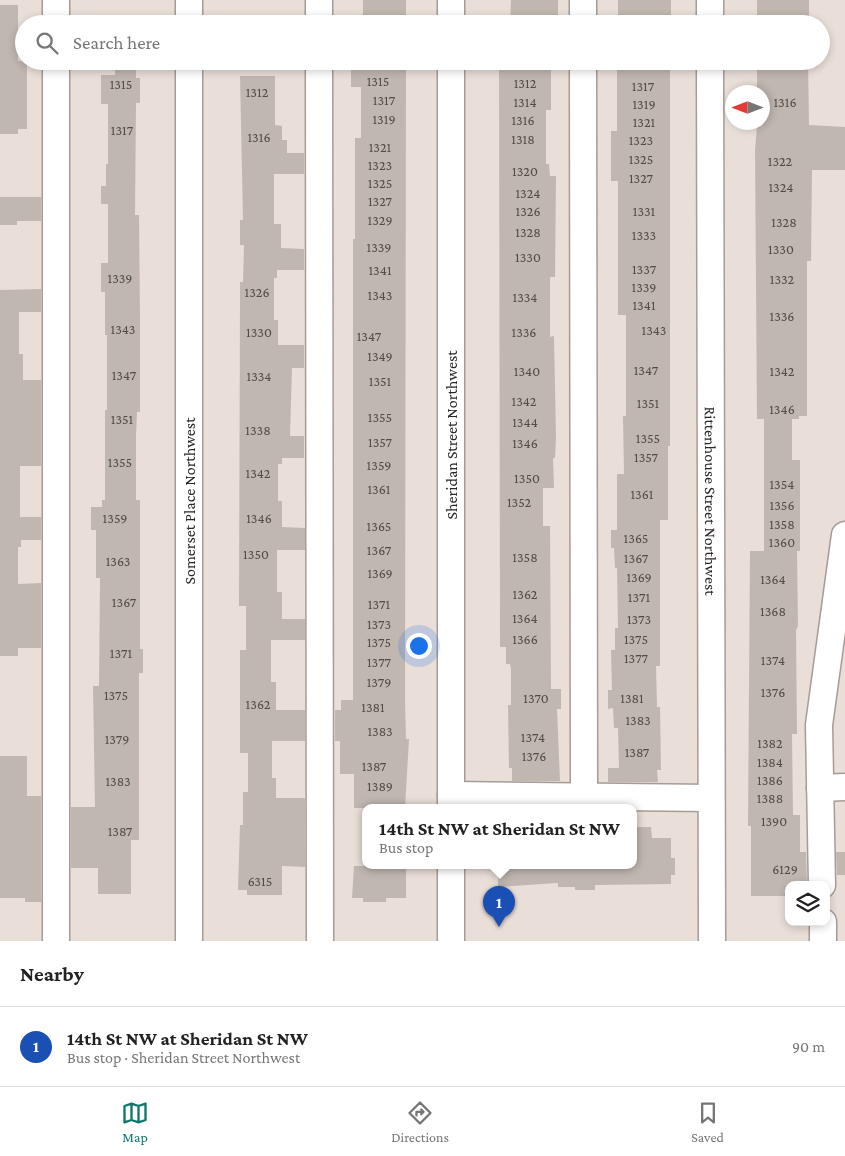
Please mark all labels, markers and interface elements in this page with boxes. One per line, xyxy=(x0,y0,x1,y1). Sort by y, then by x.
search box xyxy=(15,15,830,70)
icon: search xyxy=(33,29,61,57)
text: Search here xyxy=(73,32,160,53)
house number: 1315 xyxy=(367,73,389,89)
house number: 1312 xyxy=(514,75,537,91)
house number: 1315 xyxy=(110,76,132,92)
house number: 1317 xyxy=(632,78,655,94)
house number: 1312 xyxy=(246,84,269,100)
north arrow xyxy=(725,85,770,130)
house number: 1317 xyxy=(373,92,396,108)
house number: 1314 xyxy=(513,94,537,110)
house number: 1316 xyxy=(773,94,797,110)
house number: 1319 xyxy=(632,96,656,112)
house number: 1319 xyxy=(372,111,396,127)
house number: 1316 xyxy=(511,112,535,128)
house number: 1321 xyxy=(633,114,656,130)
house number: 1317 xyxy=(111,122,134,138)
house number: 1316 xyxy=(247,129,271,145)
house number: 1318 xyxy=(511,131,535,147)
house number: 1323 xyxy=(629,132,653,148)
house number: 1321 xyxy=(369,139,392,155)
house number: 1325 xyxy=(629,151,653,167)
house number: 1322 xyxy=(768,153,793,169)
house number: 1323 xyxy=(368,157,392,173)
house number: 1320 xyxy=(512,163,538,179)
house number: 1327 xyxy=(629,170,654,186)
house number: 1325 xyxy=(368,175,392,191)
house number: 1324 xyxy=(768,179,794,195)
house number: 1324 xyxy=(515,185,541,201)
house number: 1327 xyxy=(368,193,393,209)
house number: 1326 xyxy=(515,203,541,219)
house number: 1331 xyxy=(633,203,656,219)
house number: 1329 xyxy=(367,212,393,228)
house number: 1328 xyxy=(771,214,797,230)
house number: 1328 xyxy=(515,224,541,240)
house number: 1333 xyxy=(632,227,656,243)
house number: 1339 xyxy=(367,239,391,255)
house number: 1330 xyxy=(768,241,794,257)
house number: 1330 xyxy=(515,249,541,265)
house number: 1337 xyxy=(632,261,657,277)
house number: 1341 xyxy=(368,262,392,278)
house number: 1339 xyxy=(108,270,132,286)
house number: 1332 xyxy=(770,271,795,287)
house number: 1339 xyxy=(632,279,656,295)
house number: 1326 xyxy=(244,284,270,300)
house number: 1343 xyxy=(368,287,392,303)
house number: 1334 xyxy=(512,289,538,305)
house number: 1341 xyxy=(632,297,656,313)
house number: 1336 xyxy=(770,308,794,324)
house number: 1343 xyxy=(111,321,135,337)
house number: 1343 xyxy=(642,322,666,338)
house number: 1330 xyxy=(246,324,272,340)
house number: 1336 xyxy=(512,324,536,340)
house number: 1347 xyxy=(357,328,382,344)
house number: 1349 xyxy=(367,348,393,364)
street label: Sheridan Street Northwest xyxy=(443,350,460,520)
house number: 1347 xyxy=(634,362,659,378)
house number: 1340 xyxy=(514,363,540,379)
house number: 1342 xyxy=(770,363,795,379)
house number: 1347 xyxy=(112,367,137,383)
house number: 1334 xyxy=(246,368,272,384)
house number: 1351 xyxy=(369,373,392,389)
house number: 1342 xyxy=(512,393,537,409)
house number: 1351 xyxy=(637,395,660,411)
house number: 1346 xyxy=(769,401,795,417)
street label: Rittenhouse Street Northwest xyxy=(702,406,719,596)
house number: 1355 xyxy=(368,409,392,425)
house number: 1351 xyxy=(111,411,134,427)
house number: 1344 xyxy=(512,414,538,430)
street label: Somerset Place Northwest xyxy=(181,417,198,584)
house number: 1338 xyxy=(245,422,271,438)
house number: 1355 xyxy=(636,430,660,446)
house number: 1357 xyxy=(368,434,393,450)
house number: 1346 xyxy=(512,435,538,451)
house number: 1357 xyxy=(634,449,659,465)
house number: 1355 xyxy=(108,454,132,470)
house number: 1359 xyxy=(367,457,391,473)
house number: 1342 xyxy=(246,465,271,481)
house number: 1350 xyxy=(514,470,540,486)
house number: 1354 xyxy=(769,476,795,492)
house number: 1361 xyxy=(367,481,391,497)
house number: 1361 xyxy=(630,486,654,502)
house number: 1352 xyxy=(507,494,531,510)
house number: 1356 xyxy=(769,497,795,513)
house number: 1359 xyxy=(103,510,127,526)
house number: 1346 xyxy=(246,510,272,526)
house number: 1358 xyxy=(769,516,795,532)
house number: 1365 xyxy=(367,518,391,534)
house number: 1365 xyxy=(624,530,648,546)
house number: 1360 xyxy=(769,534,795,550)
house number: 1367 xyxy=(367,542,392,558)
house number: 1350 xyxy=(243,546,269,562)
house number: 1358 xyxy=(512,549,538,565)
house number: 1367 xyxy=(624,550,649,566)
house number: 1363 xyxy=(106,553,130,569)
house number: 1369 xyxy=(367,565,393,581)
house number: 1369 xyxy=(626,569,652,585)
house number: 1364 xyxy=(760,571,786,587)
house number: 1362 xyxy=(513,586,538,602)
house number: 1371 xyxy=(628,589,650,605)
house number: 1367 xyxy=(112,594,137,610)
house number: 1371 xyxy=(368,596,390,612)
house number: 1368 xyxy=(760,603,786,619)
house number: 1364 xyxy=(512,610,538,626)
house number: 1373 xyxy=(627,611,651,627)
house number: 1373 xyxy=(367,616,391,632)
house number: 1366 xyxy=(512,631,538,647)
house number: 1375 xyxy=(624,631,648,647)
your location xyxy=(406,633,432,659)
house number: 1375 xyxy=(367,634,391,650)
house number: 1371 xyxy=(110,645,132,661)
house number: 1377 xyxy=(624,650,649,666)
house number: 1374 xyxy=(761,652,785,668)
house number: 1377 xyxy=(367,654,392,670)
house number: 1379 xyxy=(367,674,391,690)
house number: 1376 xyxy=(761,684,785,700)
house number: 1375 xyxy=(104,687,128,703)
house number: 1370 xyxy=(523,690,549,706)
house number: 1381 xyxy=(620,690,644,706)
house number: 1362 xyxy=(246,696,271,712)
house number: 1381 xyxy=(361,699,385,715)
house number: 1383 xyxy=(625,712,651,728)
house number: 1383 xyxy=(367,723,393,739)
house number: 1374 xyxy=(521,729,545,745)
house number: 1379 xyxy=(105,731,129,747)
house number: 1382 xyxy=(757,735,783,751)
house number: 1387 xyxy=(625,744,650,760)
house number: 1376 xyxy=(522,748,546,764)
house number: 1384 xyxy=(757,754,783,770)
house number: 1387 xyxy=(362,758,387,774)
house number: 1386 xyxy=(757,772,783,788)
house number: 1383 xyxy=(105,773,131,789)
house number: 1389 xyxy=(367,778,393,794)
house number: 1388 xyxy=(757,790,783,806)
popup xyxy=(362,804,637,869)
house number: 1390 xyxy=(761,813,787,829)
text: 14th St NW at Sheridan St NW xyxy=(379,818,620,839)
house number: 1387 xyxy=(108,823,133,839)
text: Bus stop xyxy=(379,839,433,856)
house number: 6129 xyxy=(772,861,798,877)
house number: 6315 xyxy=(248,873,272,889)
map controls xyxy=(785,881,830,926)
button: layers xyxy=(785,881,830,926)
pin: 1 xyxy=(483,886,515,927)
text: Nearby xyxy=(20,962,84,986)
text: 14th St NW at Sheridan St NW xyxy=(67,1028,308,1049)
text: 1 xyxy=(33,1038,39,1055)
text: 90 m xyxy=(792,1038,825,1055)
text: Bus stop · Sheridan Street Northwest xyxy=(67,1049,300,1066)
tab: Map xyxy=(121,1099,149,1145)
tab: Directions xyxy=(391,1099,449,1145)
tab: Saved xyxy=(691,1099,724,1145)

